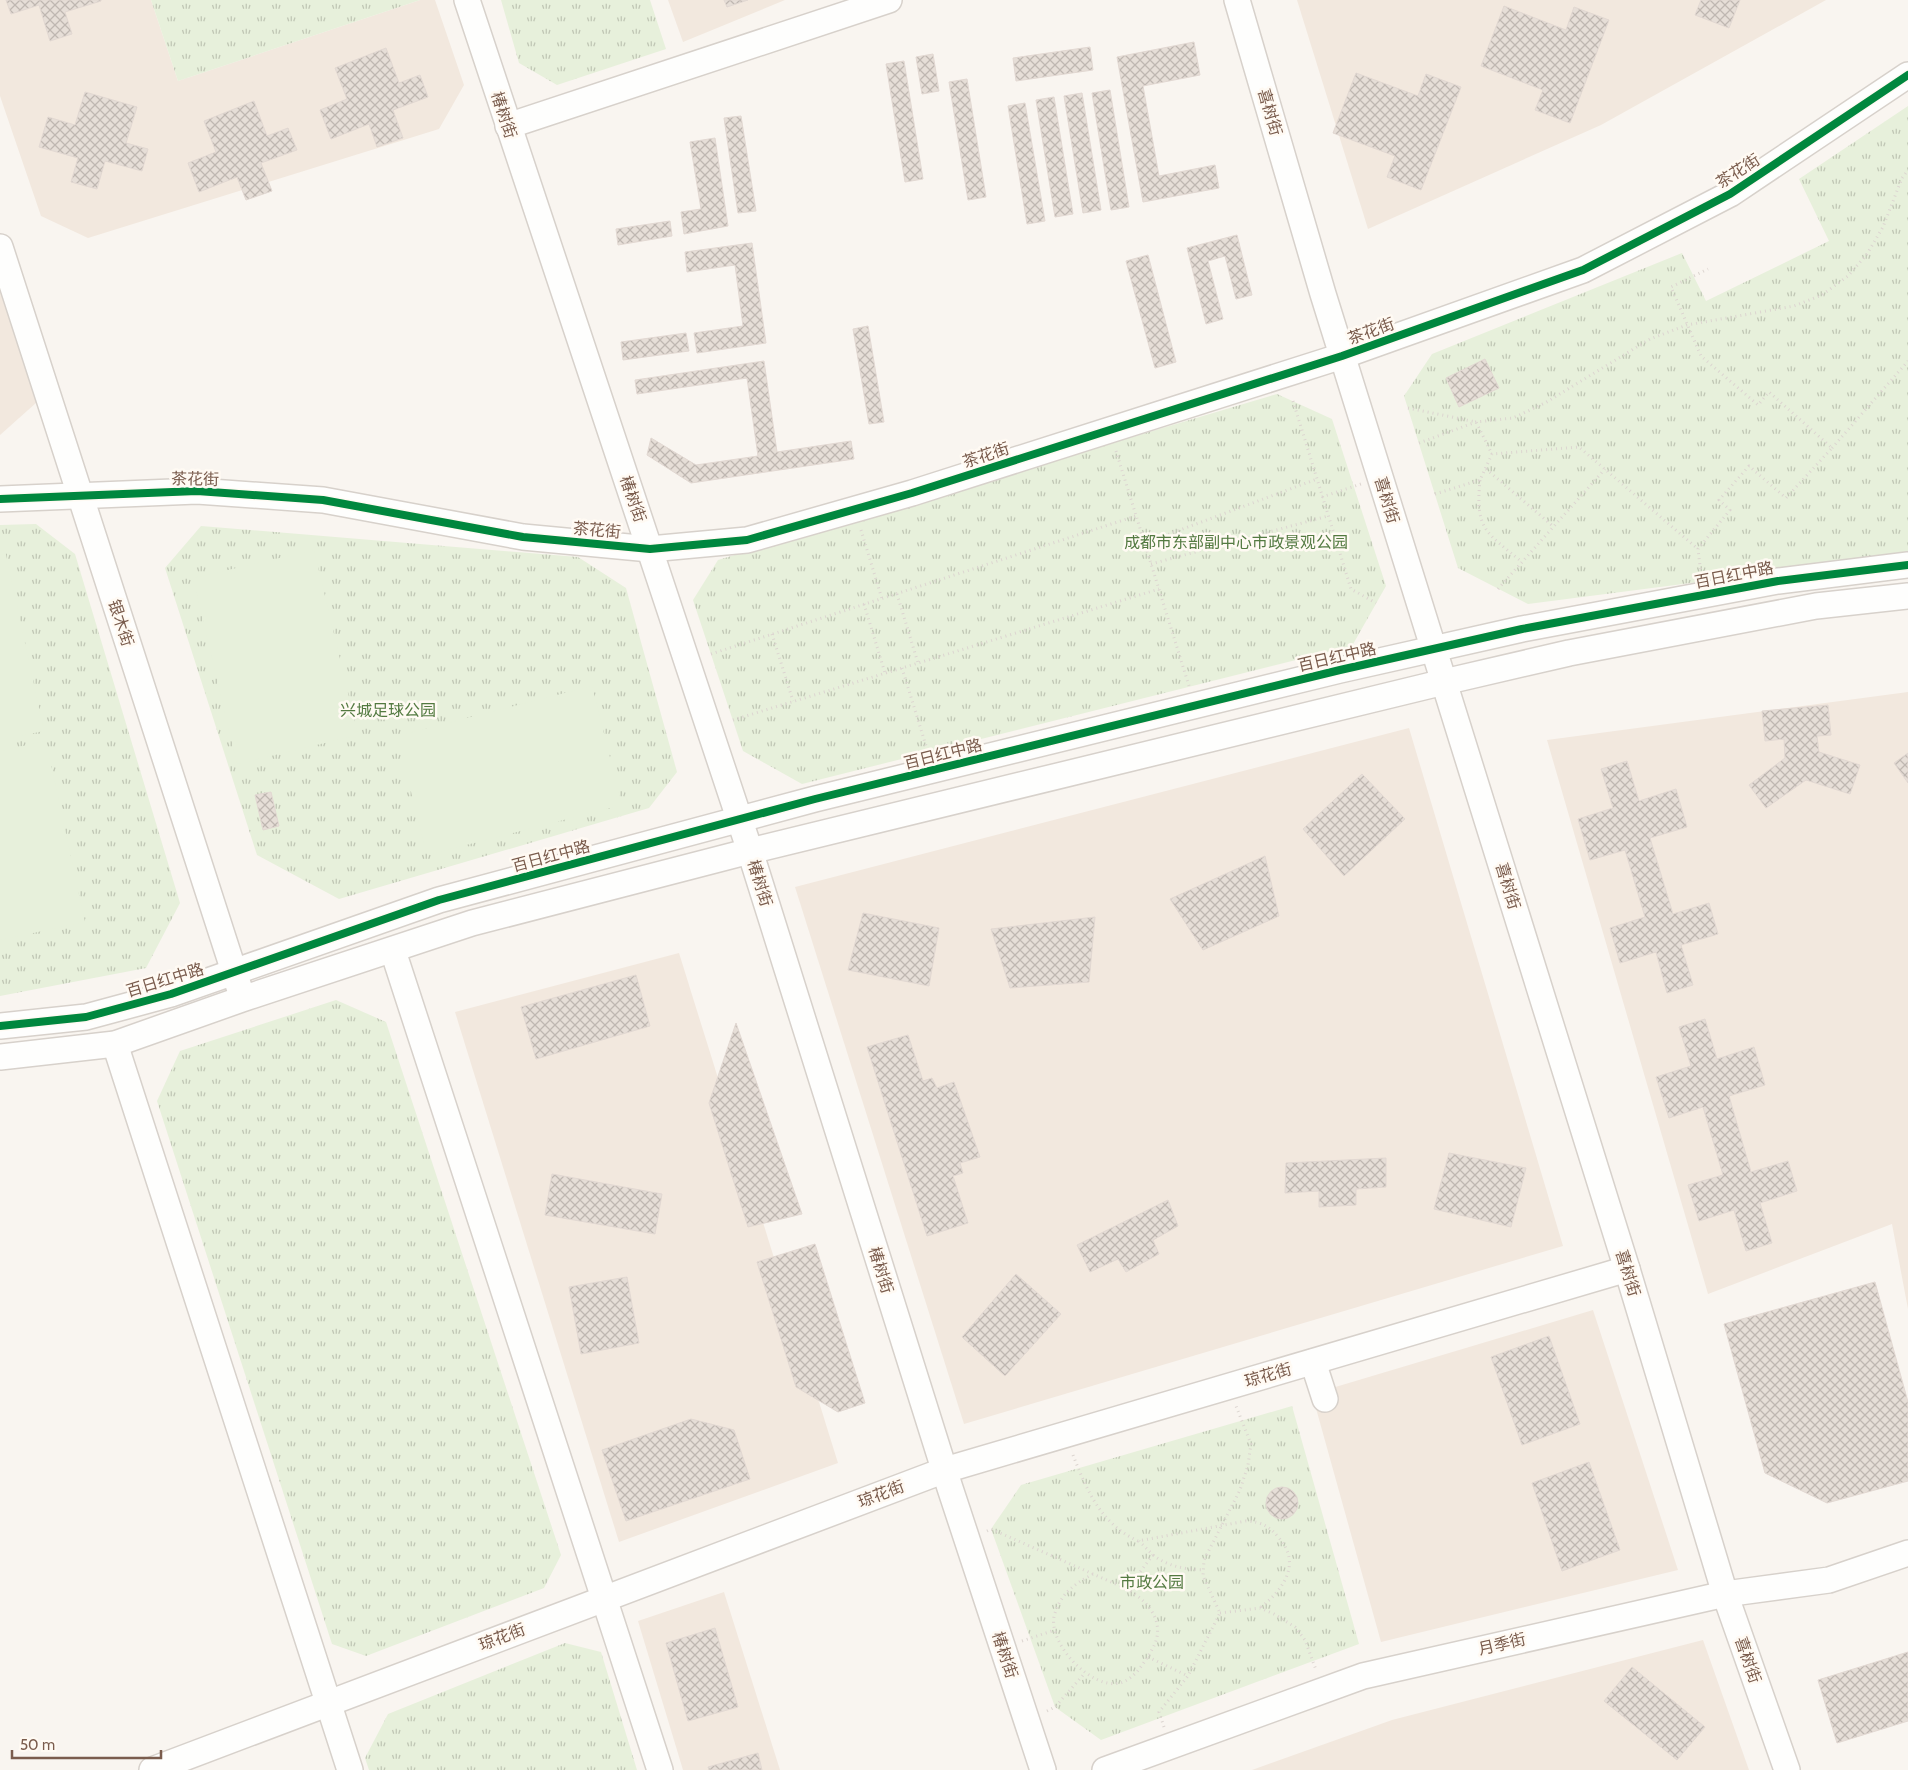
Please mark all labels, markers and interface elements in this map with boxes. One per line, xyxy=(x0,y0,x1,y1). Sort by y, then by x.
street label: 喜树街 xyxy=(1254,86,1286,138)
street label: 椿树街 xyxy=(488,89,520,141)
street label: 茶花街 xyxy=(1713,150,1763,192)
street label: 茶花街 xyxy=(1345,314,1397,348)
street label: 茶花街 xyxy=(960,439,1012,471)
street label: 茶花街 xyxy=(171,469,219,489)
street label: 椿树街 xyxy=(616,473,650,525)
street label: 喜树街 xyxy=(1371,474,1403,526)
street label: 茶花街 xyxy=(572,518,622,542)
park label: 成都市东部副中心市政景观公园 xyxy=(1124,533,1348,552)
street label: 百日红中路 xyxy=(1693,558,1775,592)
street label: 银木街 xyxy=(105,597,137,649)
street label: 百日红中路 xyxy=(1296,639,1378,675)
park label: 兴城足球公园 xyxy=(340,701,436,720)
street label: 百日红中路 xyxy=(902,735,984,773)
street label: 百日红中路 xyxy=(510,836,592,876)
street label: 椿树街 xyxy=(744,857,776,909)
street label: 喜树街 xyxy=(1492,860,1524,912)
street label: 百日红中路 xyxy=(124,959,206,1001)
street label: 椿树街 xyxy=(865,1244,897,1296)
street label: 喜树街 xyxy=(1612,1247,1644,1299)
street label: 琼花街 xyxy=(1242,1359,1294,1391)
street label: 琼花街 xyxy=(855,1477,907,1511)
park label: 市政公园 xyxy=(1120,1573,1184,1592)
street label: 琼花街 xyxy=(476,1620,528,1654)
street label: 椿树街 xyxy=(989,1629,1021,1681)
street label: 月季街 xyxy=(1476,1629,1528,1659)
street label: 喜树街 xyxy=(1731,1634,1765,1686)
scale bar xyxy=(12,1728,161,1760)
text: 50 m xyxy=(20,1736,55,1754)

